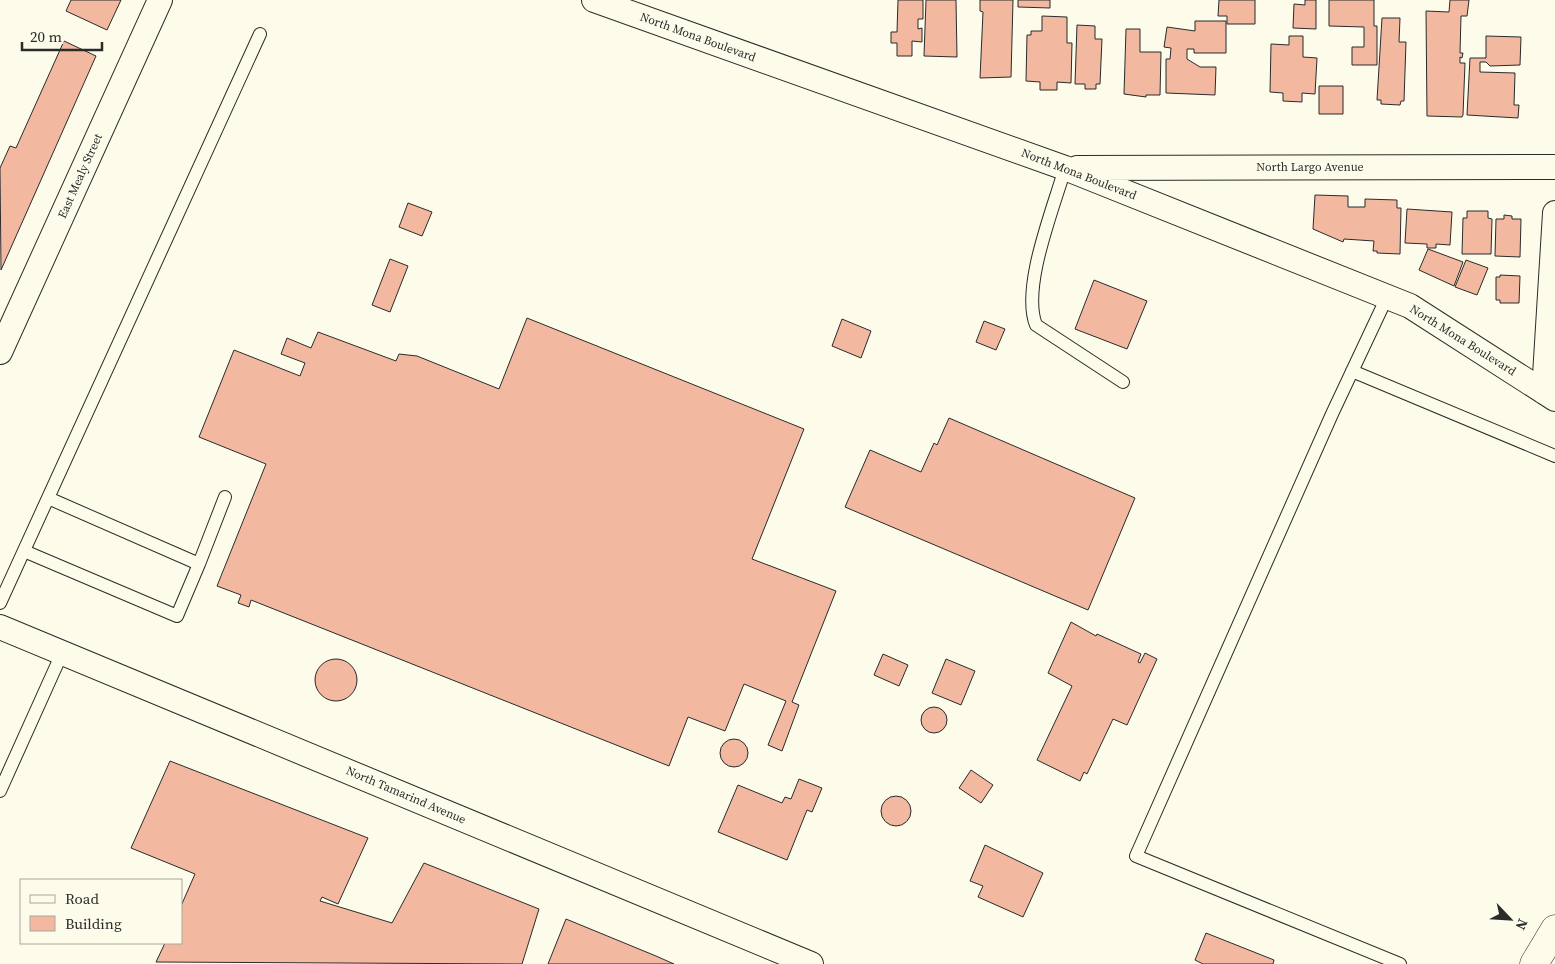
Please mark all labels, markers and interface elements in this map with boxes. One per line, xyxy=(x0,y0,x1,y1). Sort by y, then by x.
street label: North Mona Boulevard xyxy=(638,9,758,65)
scale bar xyxy=(22,20,102,52)
text: 20 m xyxy=(30,26,62,47)
street label: East Mealy Street xyxy=(54,131,106,221)
street label: North Mona Boulevard xyxy=(1019,145,1139,203)
street label: North Largo Avenue xyxy=(1256,159,1364,175)
street label: North Mona Boulevard xyxy=(1407,301,1519,379)
street label: North Tamarind Avenue xyxy=(344,762,468,828)
legend xyxy=(20,879,182,944)
text: Road xyxy=(65,888,99,909)
north arrow xyxy=(1485,894,1535,944)
text: Building xyxy=(65,913,122,934)
text: N xyxy=(1511,916,1533,933)

